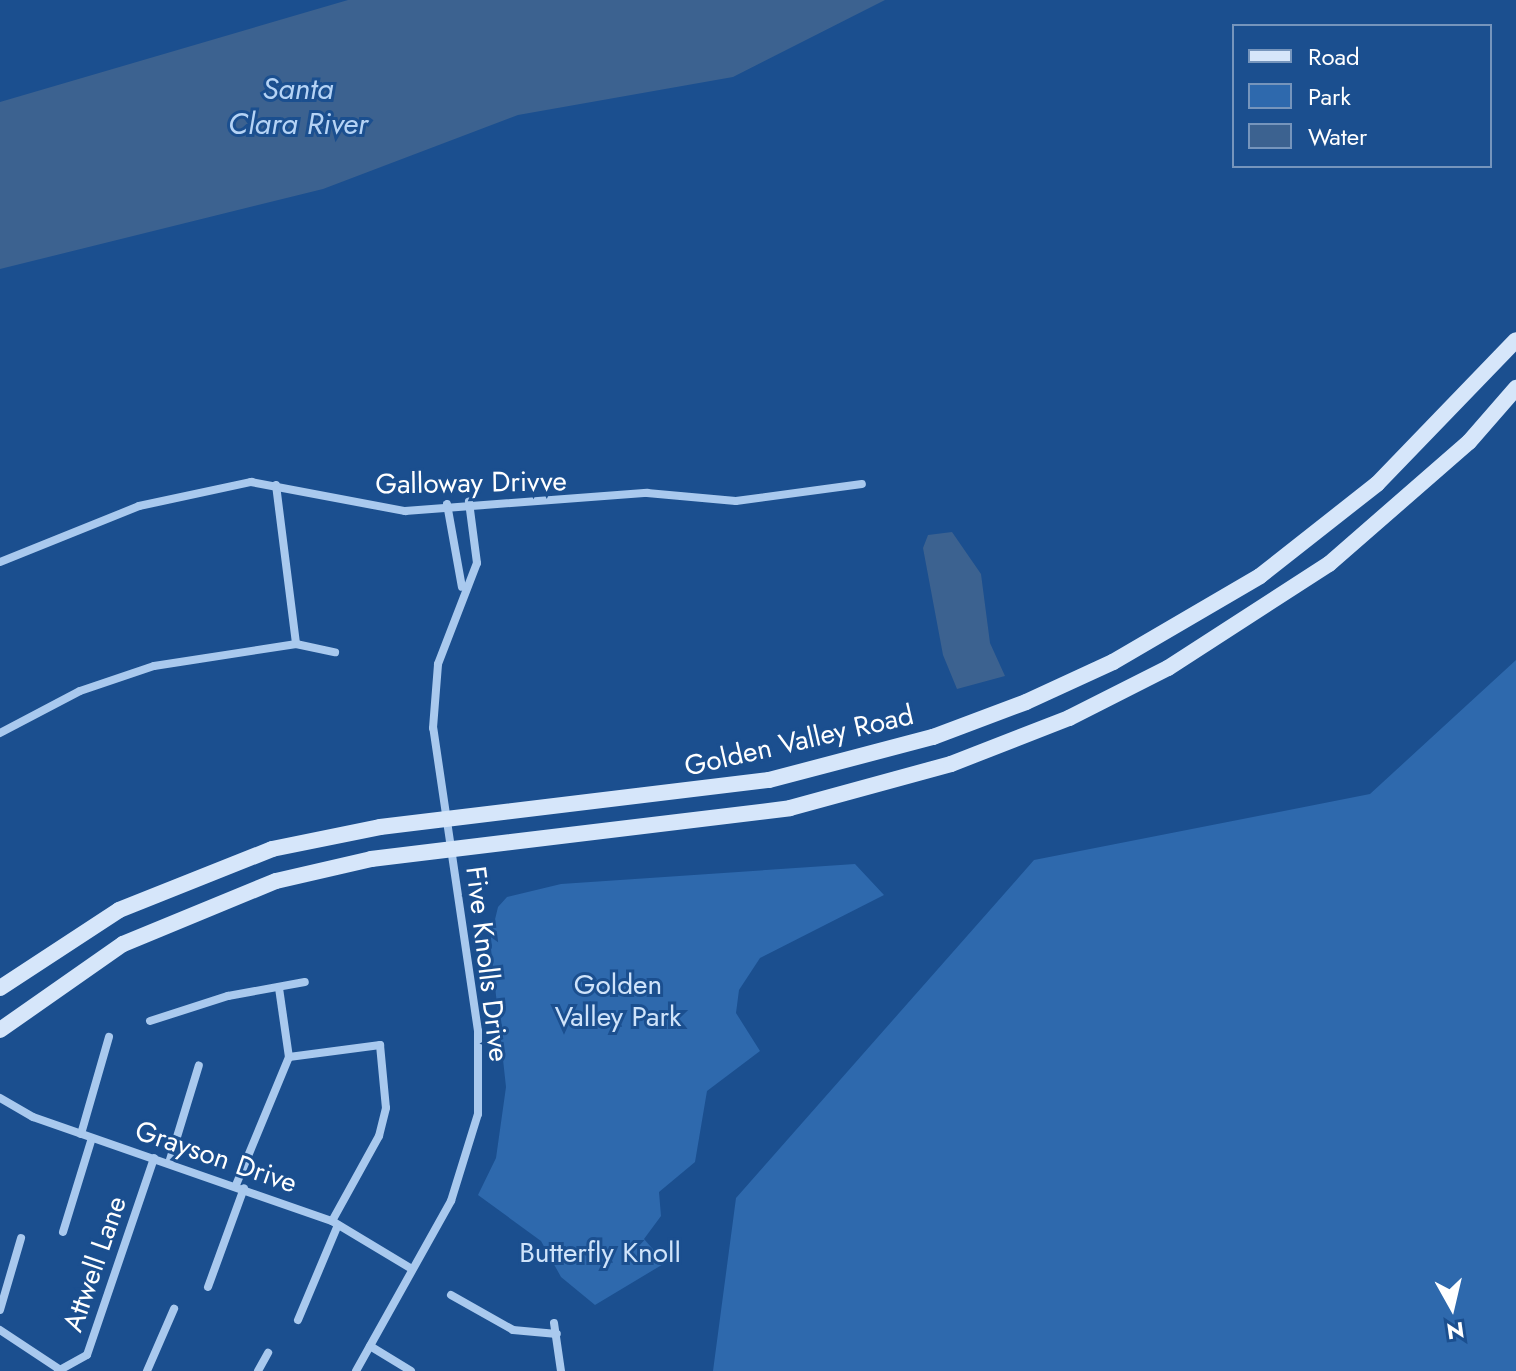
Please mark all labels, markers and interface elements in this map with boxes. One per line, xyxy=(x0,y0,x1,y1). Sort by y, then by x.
legend xyxy=(1232,24,1492,168)
text: Road xyxy=(1308,39,1360,74)
water label: Santa Clara River xyxy=(228,71,368,142)
text: Park xyxy=(1308,79,1351,114)
text: Water xyxy=(1308,119,1367,154)
street label: Galloway Drivve xyxy=(375,465,567,501)
street label: Golden Valley Road xyxy=(681,698,917,784)
street label: Five Knolls Drive xyxy=(458,864,516,1064)
park label: Golden Valley Park xyxy=(555,968,681,1034)
street label: Grayson Drive xyxy=(131,1114,301,1200)
street label: Attwell Lane xyxy=(56,1192,134,1336)
park label: Butterfly Knoll xyxy=(519,1236,681,1270)
north arrow xyxy=(1412,1267,1492,1347)
text: N xyxy=(1444,1314,1466,1348)

